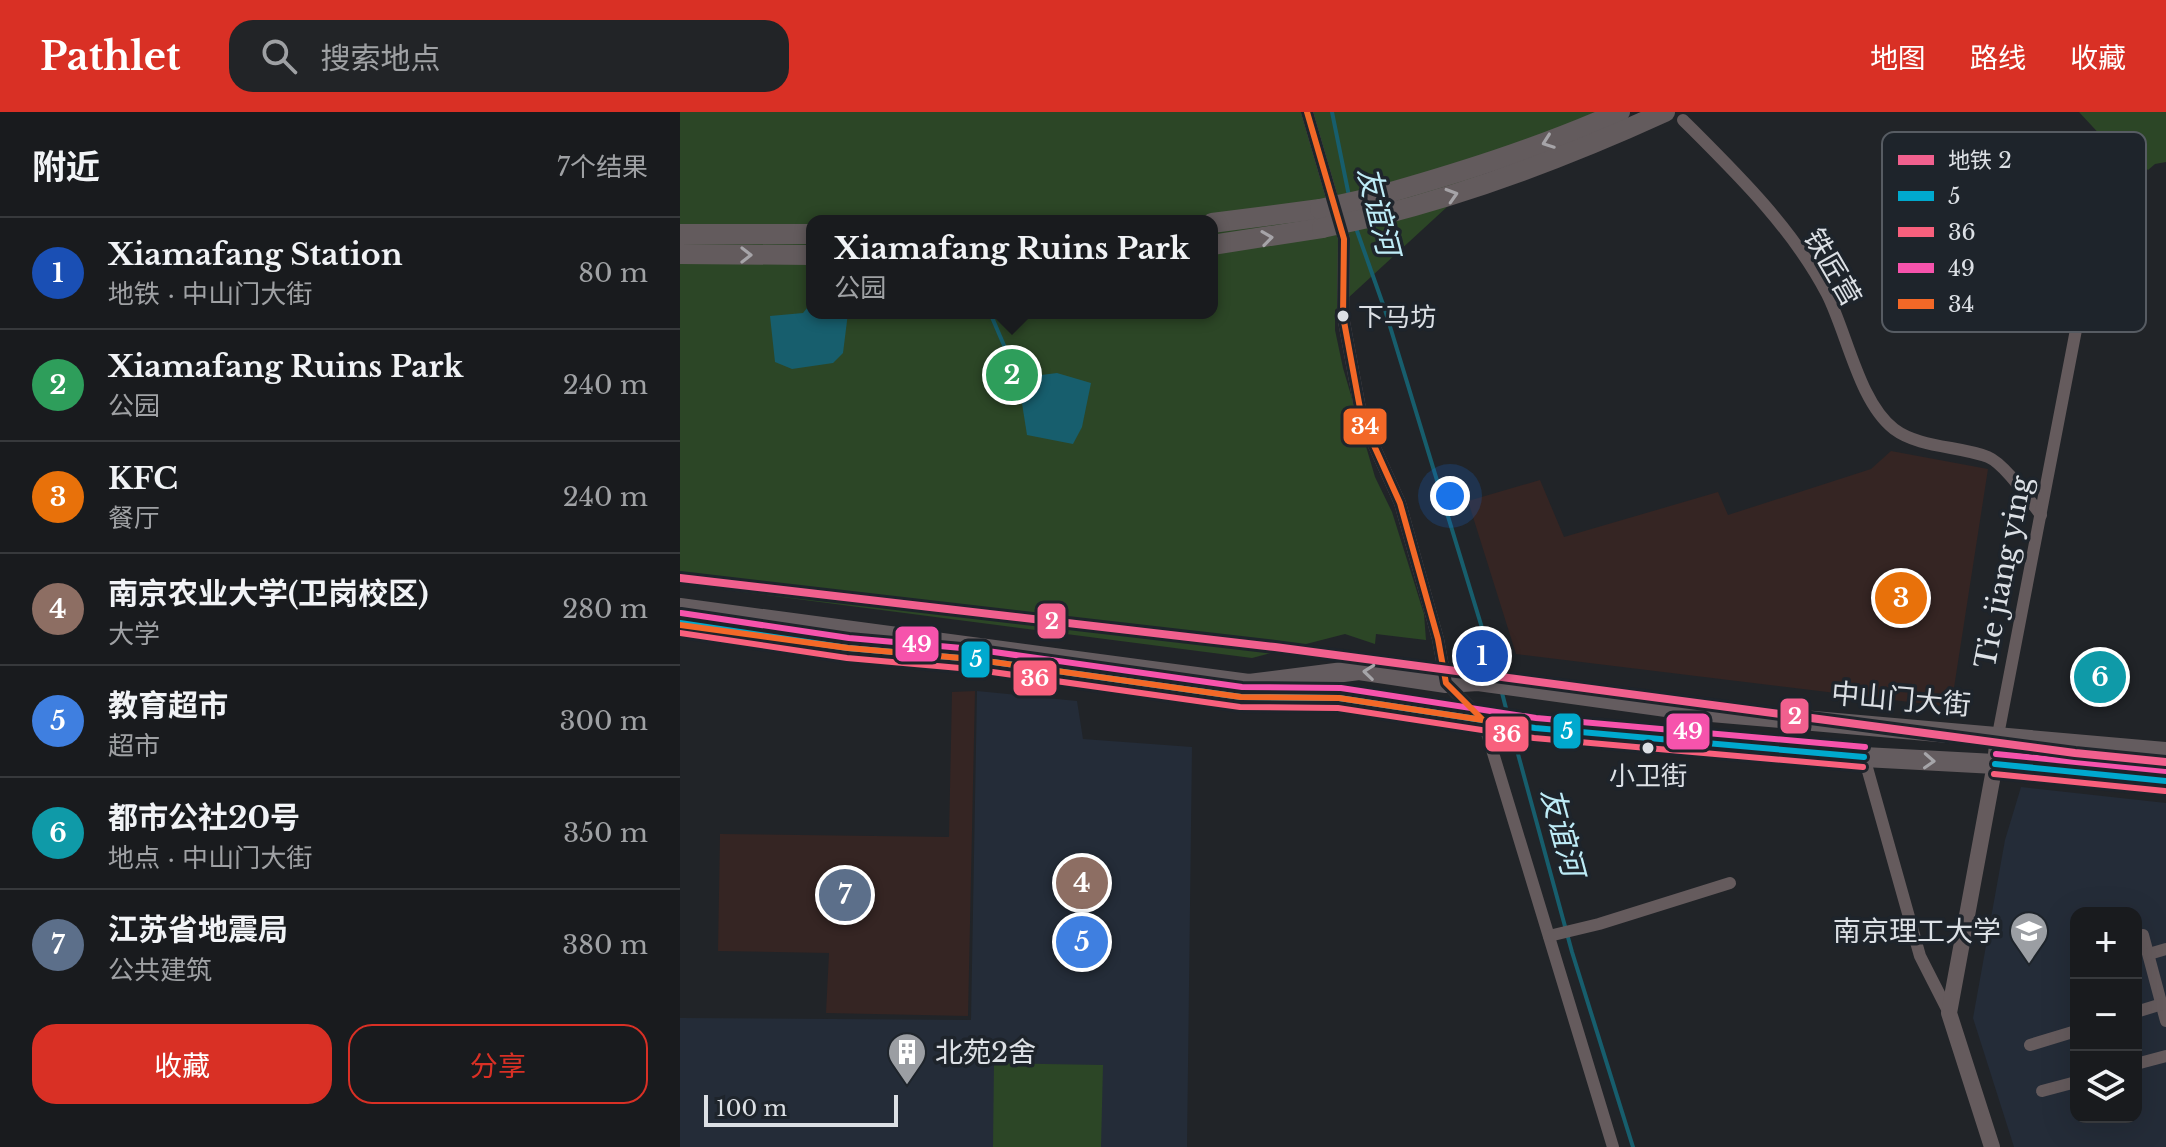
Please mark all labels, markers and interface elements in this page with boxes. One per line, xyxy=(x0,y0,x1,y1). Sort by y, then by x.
search box xyxy=(229,20,789,92)
text: Pathlet xyxy=(40,33,181,80)
icon: search xyxy=(257,34,301,78)
text: 搜索地点 xyxy=(321,40,441,77)
text: 地图 xyxy=(1870,41,1926,76)
text: 路线 xyxy=(1970,41,2026,76)
text: 收藏 xyxy=(2070,41,2126,76)
one-way arrow xyxy=(1542,132,1556,149)
legend xyxy=(1882,132,2146,332)
text: 附近 xyxy=(32,146,100,188)
text: 地铁 2 xyxy=(1948,147,2012,174)
text: 7个结果 xyxy=(557,151,648,183)
water label: 友谊河 xyxy=(1350,163,1409,264)
text: 5 xyxy=(1948,183,1961,210)
one-way arrow xyxy=(1444,188,1458,204)
popup xyxy=(806,215,1218,319)
text: 36 xyxy=(1948,219,1976,246)
street label: 铁匠营 xyxy=(1796,222,1869,312)
text: Xiamafang Ruins Park xyxy=(834,230,1190,267)
one-way arrow xyxy=(1260,230,1274,247)
text: Xiamafang Station xyxy=(108,236,402,273)
one-way arrow xyxy=(740,246,753,264)
text: 49 xyxy=(1948,255,1975,282)
text: 1 xyxy=(52,257,64,289)
text: 80 m xyxy=(578,257,648,289)
text: 公园 xyxy=(834,272,886,304)
text: 地铁 · 中山门大街 xyxy=(108,278,312,310)
text: 34 xyxy=(1948,291,1974,318)
place label: 下马坊 xyxy=(1358,301,1436,333)
marker: 下马坊 xyxy=(1335,308,1351,324)
pin: 2 xyxy=(986,345,1038,405)
text: Xiamafang Ruins Park xyxy=(108,348,463,385)
text: 2 xyxy=(50,369,66,401)
text: 240 m xyxy=(563,369,648,401)
text: 公园 xyxy=(108,390,160,422)
line badge: 34 xyxy=(1342,407,1388,446)
text: 34 xyxy=(1351,413,1379,440)
text: KFC xyxy=(108,460,178,497)
street label: Tie jiang ying xyxy=(1968,472,2040,671)
your location xyxy=(1430,476,1470,516)
text: 3 xyxy=(50,481,66,513)
text: 240 m xyxy=(563,481,648,513)
text: 餐厅 xyxy=(108,502,160,534)
pin: 3 xyxy=(1875,568,1927,628)
text: 南京农业大学(卫岗校区) xyxy=(108,575,429,612)
text: 4 xyxy=(49,593,67,625)
text: 280 m xyxy=(562,593,648,625)
line badge: 2 xyxy=(1036,602,1067,640)
text: 2 xyxy=(1045,608,1059,635)
text: 大学 xyxy=(108,618,160,650)
line badge: 49 xyxy=(894,625,940,663)
pin: 1 xyxy=(1456,626,1508,686)
text: 49 xyxy=(902,631,932,658)
line badge: 5 xyxy=(960,640,991,679)
text: 5 xyxy=(969,646,983,673)
pin: 6 xyxy=(2074,647,2126,707)
line badge: 36 xyxy=(1012,659,1058,697)
one-way arrow xyxy=(1362,664,1375,681)
text: 36 xyxy=(1021,665,1049,692)
street label: 中山门大街 xyxy=(1830,676,1972,723)
text: 教育超市 xyxy=(108,687,228,724)
line badge: 2 xyxy=(1779,697,1810,735)
text: 2 xyxy=(1788,703,1802,730)
text: 5 xyxy=(50,705,66,737)
text: 300 m xyxy=(559,705,648,737)
line badge: 5 xyxy=(1552,712,1582,750)
line badge: 49 xyxy=(1665,712,1711,751)
line badge: 36 xyxy=(1484,715,1530,753)
text: 5 xyxy=(1560,718,1574,745)
text: 49 xyxy=(1673,718,1703,745)
text: 36 xyxy=(1493,721,1521,748)
text: 超市 xyxy=(108,730,160,762)
marker: 小卫街 xyxy=(1640,740,1656,756)
one-way arrow xyxy=(1923,752,1936,769)
place label: 小卫街 xyxy=(1609,760,1687,792)
water label: 友谊河 xyxy=(1533,784,1593,885)
text: 都市公社20号 xyxy=(108,799,300,836)
text: 6 xyxy=(49,817,67,849)
text: 350 m xyxy=(563,817,648,849)
text: 地点 · 中山门大街 xyxy=(108,842,312,874)
pin: 4 xyxy=(1056,853,1108,913)
pin: 7 xyxy=(819,865,871,925)
map controls xyxy=(2070,907,2142,1123)
button: + xyxy=(2070,907,2142,979)
school or university icon: 南京理工大学 xyxy=(2008,910,2050,965)
text: 江苏省地震局 xyxy=(108,911,288,948)
pin: 5 xyxy=(1056,912,1108,972)
place label: 南京理工大学 xyxy=(1833,914,2001,949)
text: 7 xyxy=(51,929,65,961)
text: 380 m xyxy=(562,929,648,961)
text: 公共建筑 xyxy=(108,954,212,986)
button: − xyxy=(2070,979,2142,1051)
button: 收藏 xyxy=(32,1024,332,1104)
button: 分享 xyxy=(348,1024,648,1104)
building icon: 北苑2舍 xyxy=(886,1031,928,1086)
place label: 北苑2舍 xyxy=(935,1035,1036,1070)
button: layers xyxy=(2070,1051,2142,1123)
scale bar xyxy=(704,1091,898,1127)
text: 100 m xyxy=(716,1095,787,1122)

